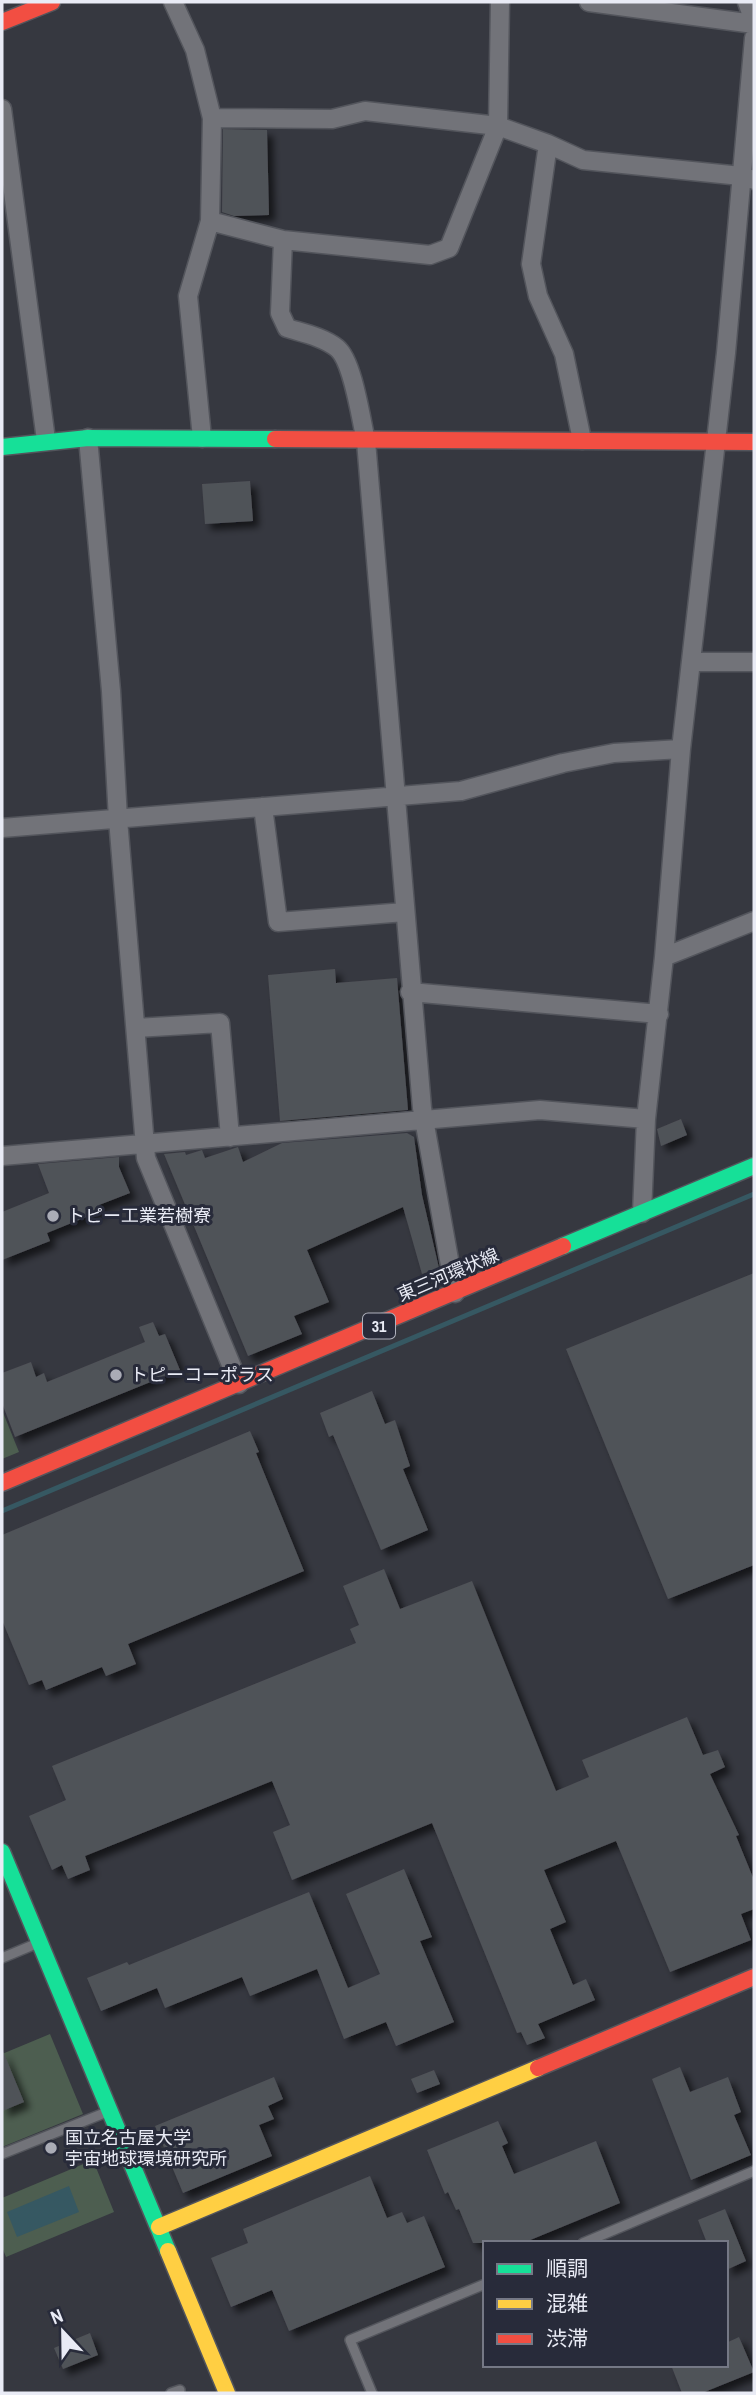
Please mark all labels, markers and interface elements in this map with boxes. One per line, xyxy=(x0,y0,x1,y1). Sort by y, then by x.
place label: トピー工業若樹寮 xyxy=(67,1203,211,1228)
marker: トピー工業若樹寮 xyxy=(45,1208,61,1224)
street label: 東三河環状線 xyxy=(393,1242,502,1307)
road number: 31 xyxy=(363,1314,395,1338)
place label: トピーコーポラス xyxy=(130,1362,274,1387)
marker: トピーコーポラス xyxy=(108,1367,124,1383)
place label: 国立名古屋大学 宇宙地球環境研究所 xyxy=(65,2125,227,2171)
marker: 国立名古屋大学 宇宙地球環境研究所 xyxy=(43,2140,59,2156)
legend xyxy=(483,2241,728,2367)
text: 順調 xyxy=(546,2254,588,2283)
text: 混雑 xyxy=(546,2289,588,2318)
north arrow xyxy=(28,2297,98,2367)
text: N xyxy=(47,2302,67,2330)
text: 渋滞 xyxy=(546,2324,588,2353)

